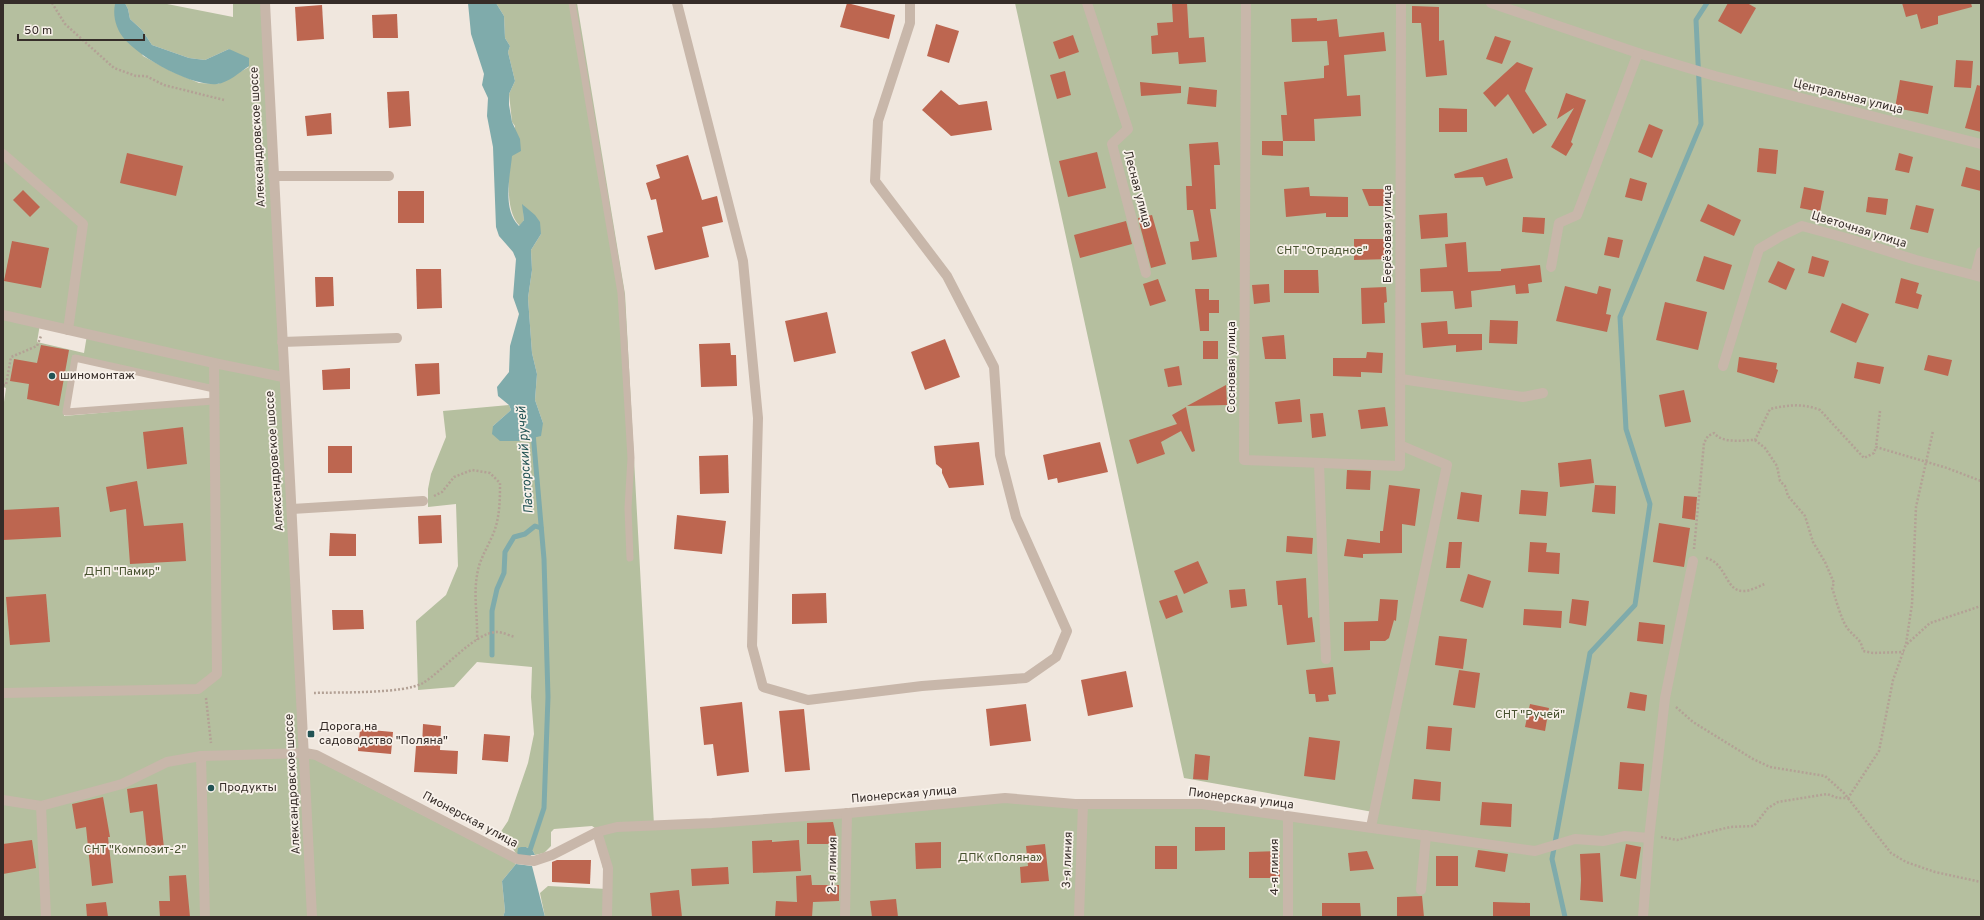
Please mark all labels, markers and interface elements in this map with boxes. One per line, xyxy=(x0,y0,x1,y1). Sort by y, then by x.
scale bar xyxy=(18,16,144,42)
text: 50 m xyxy=(24,23,52,39)
street label: Александровское шоссе xyxy=(246,66,270,208)
street label: Центральная улица xyxy=(1791,76,1905,118)
street label: Лесная улица xyxy=(1119,149,1155,229)
street label: Берёзовая улица xyxy=(1380,185,1396,283)
street label: Цветочная улица xyxy=(1809,208,1909,252)
park label: СНТ "Отрадное" xyxy=(1276,243,1368,259)
street label: Сосновая улица xyxy=(1224,321,1240,413)
place label: шиномонтаж xyxy=(60,368,135,384)
marker: шиномонтаж xyxy=(47,371,57,381)
street label: Александровское шоссе xyxy=(262,390,288,532)
water label: Пасторский ручей xyxy=(514,405,538,514)
park label: ДНП "Памир" xyxy=(84,564,160,580)
park label: СНТ "Ручей" xyxy=(1495,707,1565,723)
street label: Александровское шоссе xyxy=(281,713,305,855)
place label: Дорога на садоводство "Поляна" xyxy=(319,719,448,749)
marker: Дорога на садоводство "Поляна" xyxy=(306,729,316,739)
place label: Продукты xyxy=(219,780,277,796)
street label: Пионерская улица xyxy=(851,782,957,808)
marker: Продукты xyxy=(206,783,216,793)
street label: Пионерская улица xyxy=(1187,785,1295,813)
street label: Пионерская улица xyxy=(419,788,521,852)
street label: 3-я линия xyxy=(1059,831,1077,889)
street label: 2-я линия xyxy=(825,836,841,894)
street label: 4-я линия xyxy=(1267,839,1283,896)
park label: СНТ "Композит-2" xyxy=(84,842,186,858)
park label: ДПК «Поляна» xyxy=(958,850,1042,866)

